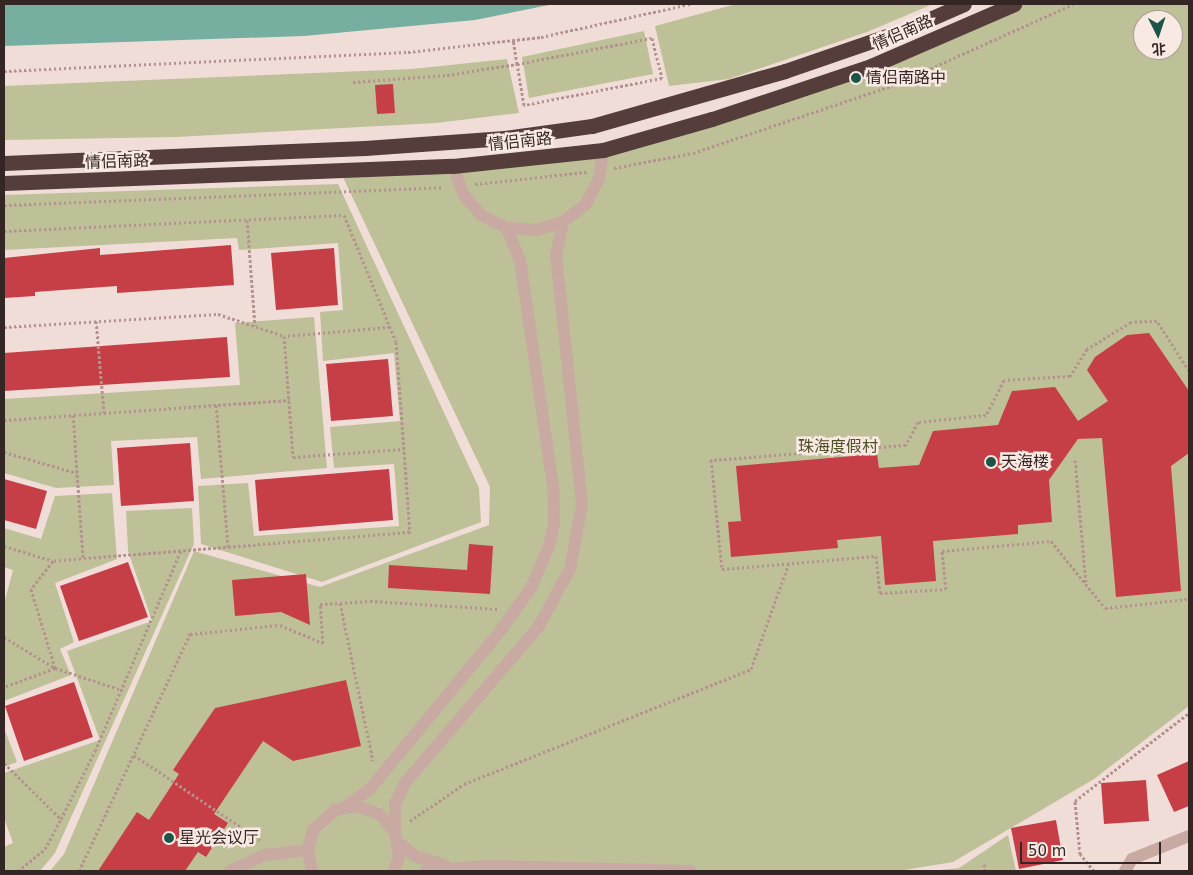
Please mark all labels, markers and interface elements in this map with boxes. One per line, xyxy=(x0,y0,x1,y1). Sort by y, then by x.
north arrow xyxy=(1133,10,1183,60)
street label: 情侣南路 xyxy=(870,11,936,55)
text: 北 xyxy=(1151,40,1167,57)
place label: 情侣南路中 xyxy=(866,68,946,88)
marker: 情侣南路中 xyxy=(850,72,862,84)
street label: 情侣南路 xyxy=(487,129,553,155)
street label: 情侣南路 xyxy=(85,151,149,173)
park label: 珠海度假村 xyxy=(798,437,878,457)
place label: 天海楼 xyxy=(1001,452,1049,472)
marker: 天海楼 xyxy=(985,456,997,468)
place label: 星光会议厅 xyxy=(179,828,259,848)
marker: 星光会议厅 xyxy=(163,832,175,844)
scale bar xyxy=(1023,832,1164,864)
text: 50 m xyxy=(1028,842,1066,860)

